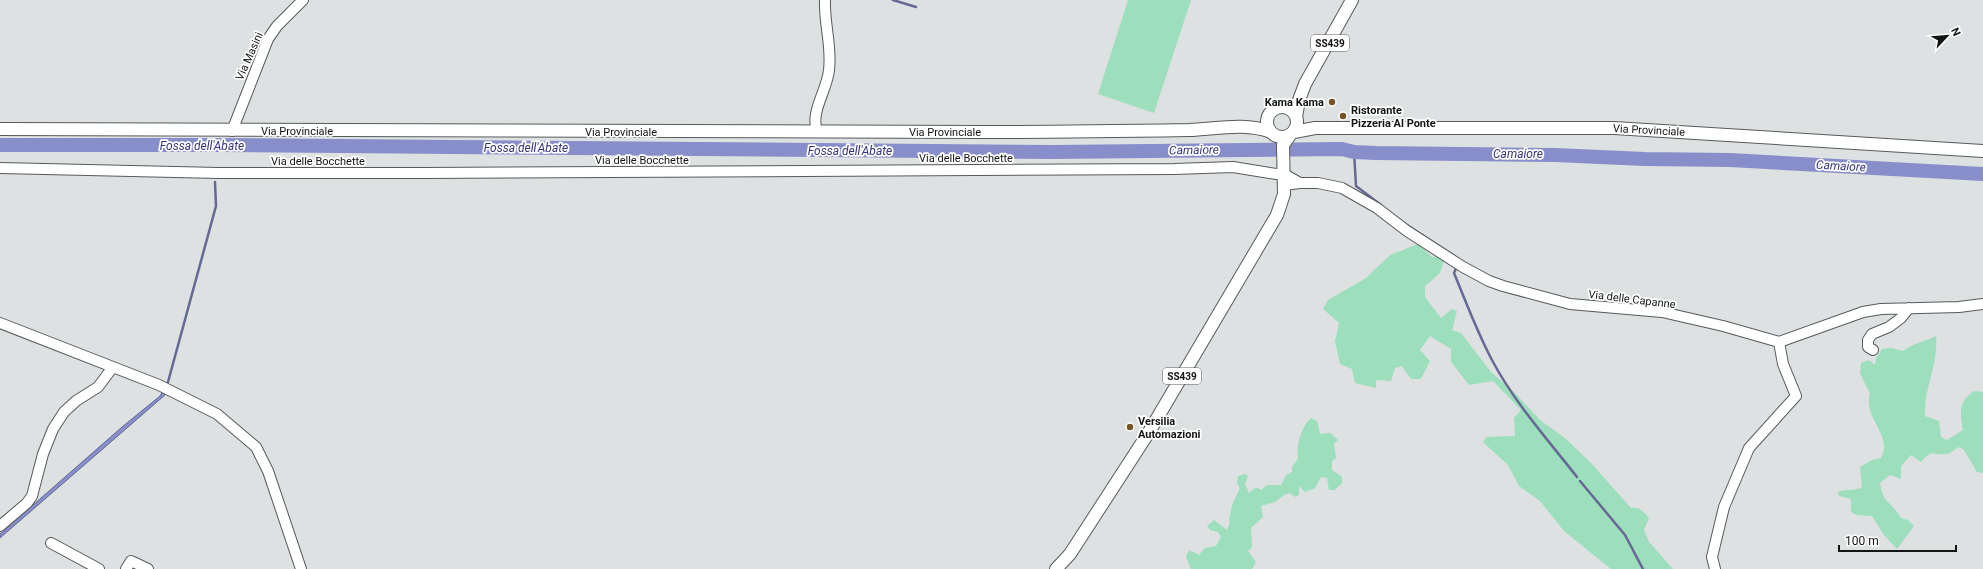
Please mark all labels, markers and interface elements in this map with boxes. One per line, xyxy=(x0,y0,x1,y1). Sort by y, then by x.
north arrow xyxy=(1927,16,1967,56)
text: N xyxy=(1948,25,1963,38)
street label: Via Masini xyxy=(233,30,266,82)
road number: SS439 xyxy=(1311,35,1349,51)
place label: Kama Kama xyxy=(1265,96,1324,109)
marker: Kama Kama xyxy=(1327,97,1337,107)
place label: Ristorante Pizzeria Al Ponte xyxy=(1351,104,1436,130)
marker: Ristorante Pizzeria Al Ponte xyxy=(1338,111,1348,121)
street label: Via Provinciale xyxy=(1613,122,1685,139)
street label: Via Provinciale xyxy=(261,125,333,138)
street label: Via Provinciale xyxy=(585,126,657,139)
street label: Via Provinciale xyxy=(909,126,981,139)
water label: Fossa dell'Abate xyxy=(160,139,244,153)
water label: Fossa dell'Abate xyxy=(484,141,568,155)
water label: Camaiore xyxy=(1169,143,1219,157)
water label: Fossa dell'Abate xyxy=(808,144,892,158)
water label: Camaiore xyxy=(1493,147,1543,161)
street label: Via delle Bocchette xyxy=(919,152,1013,165)
street label: Via delle Bocchette xyxy=(595,154,689,167)
street label: Via delle Bocchette xyxy=(271,155,365,168)
water label: Camaiore xyxy=(1816,158,1866,174)
street label: Via delle Capanne xyxy=(1588,288,1676,311)
road number: SS439 xyxy=(1163,368,1201,384)
place label: Versilia Automazioni xyxy=(1138,415,1201,441)
marker: Versilia Automazioni xyxy=(1125,422,1135,432)
scale bar xyxy=(1839,527,1956,553)
text: 100 m xyxy=(1845,534,1879,548)

